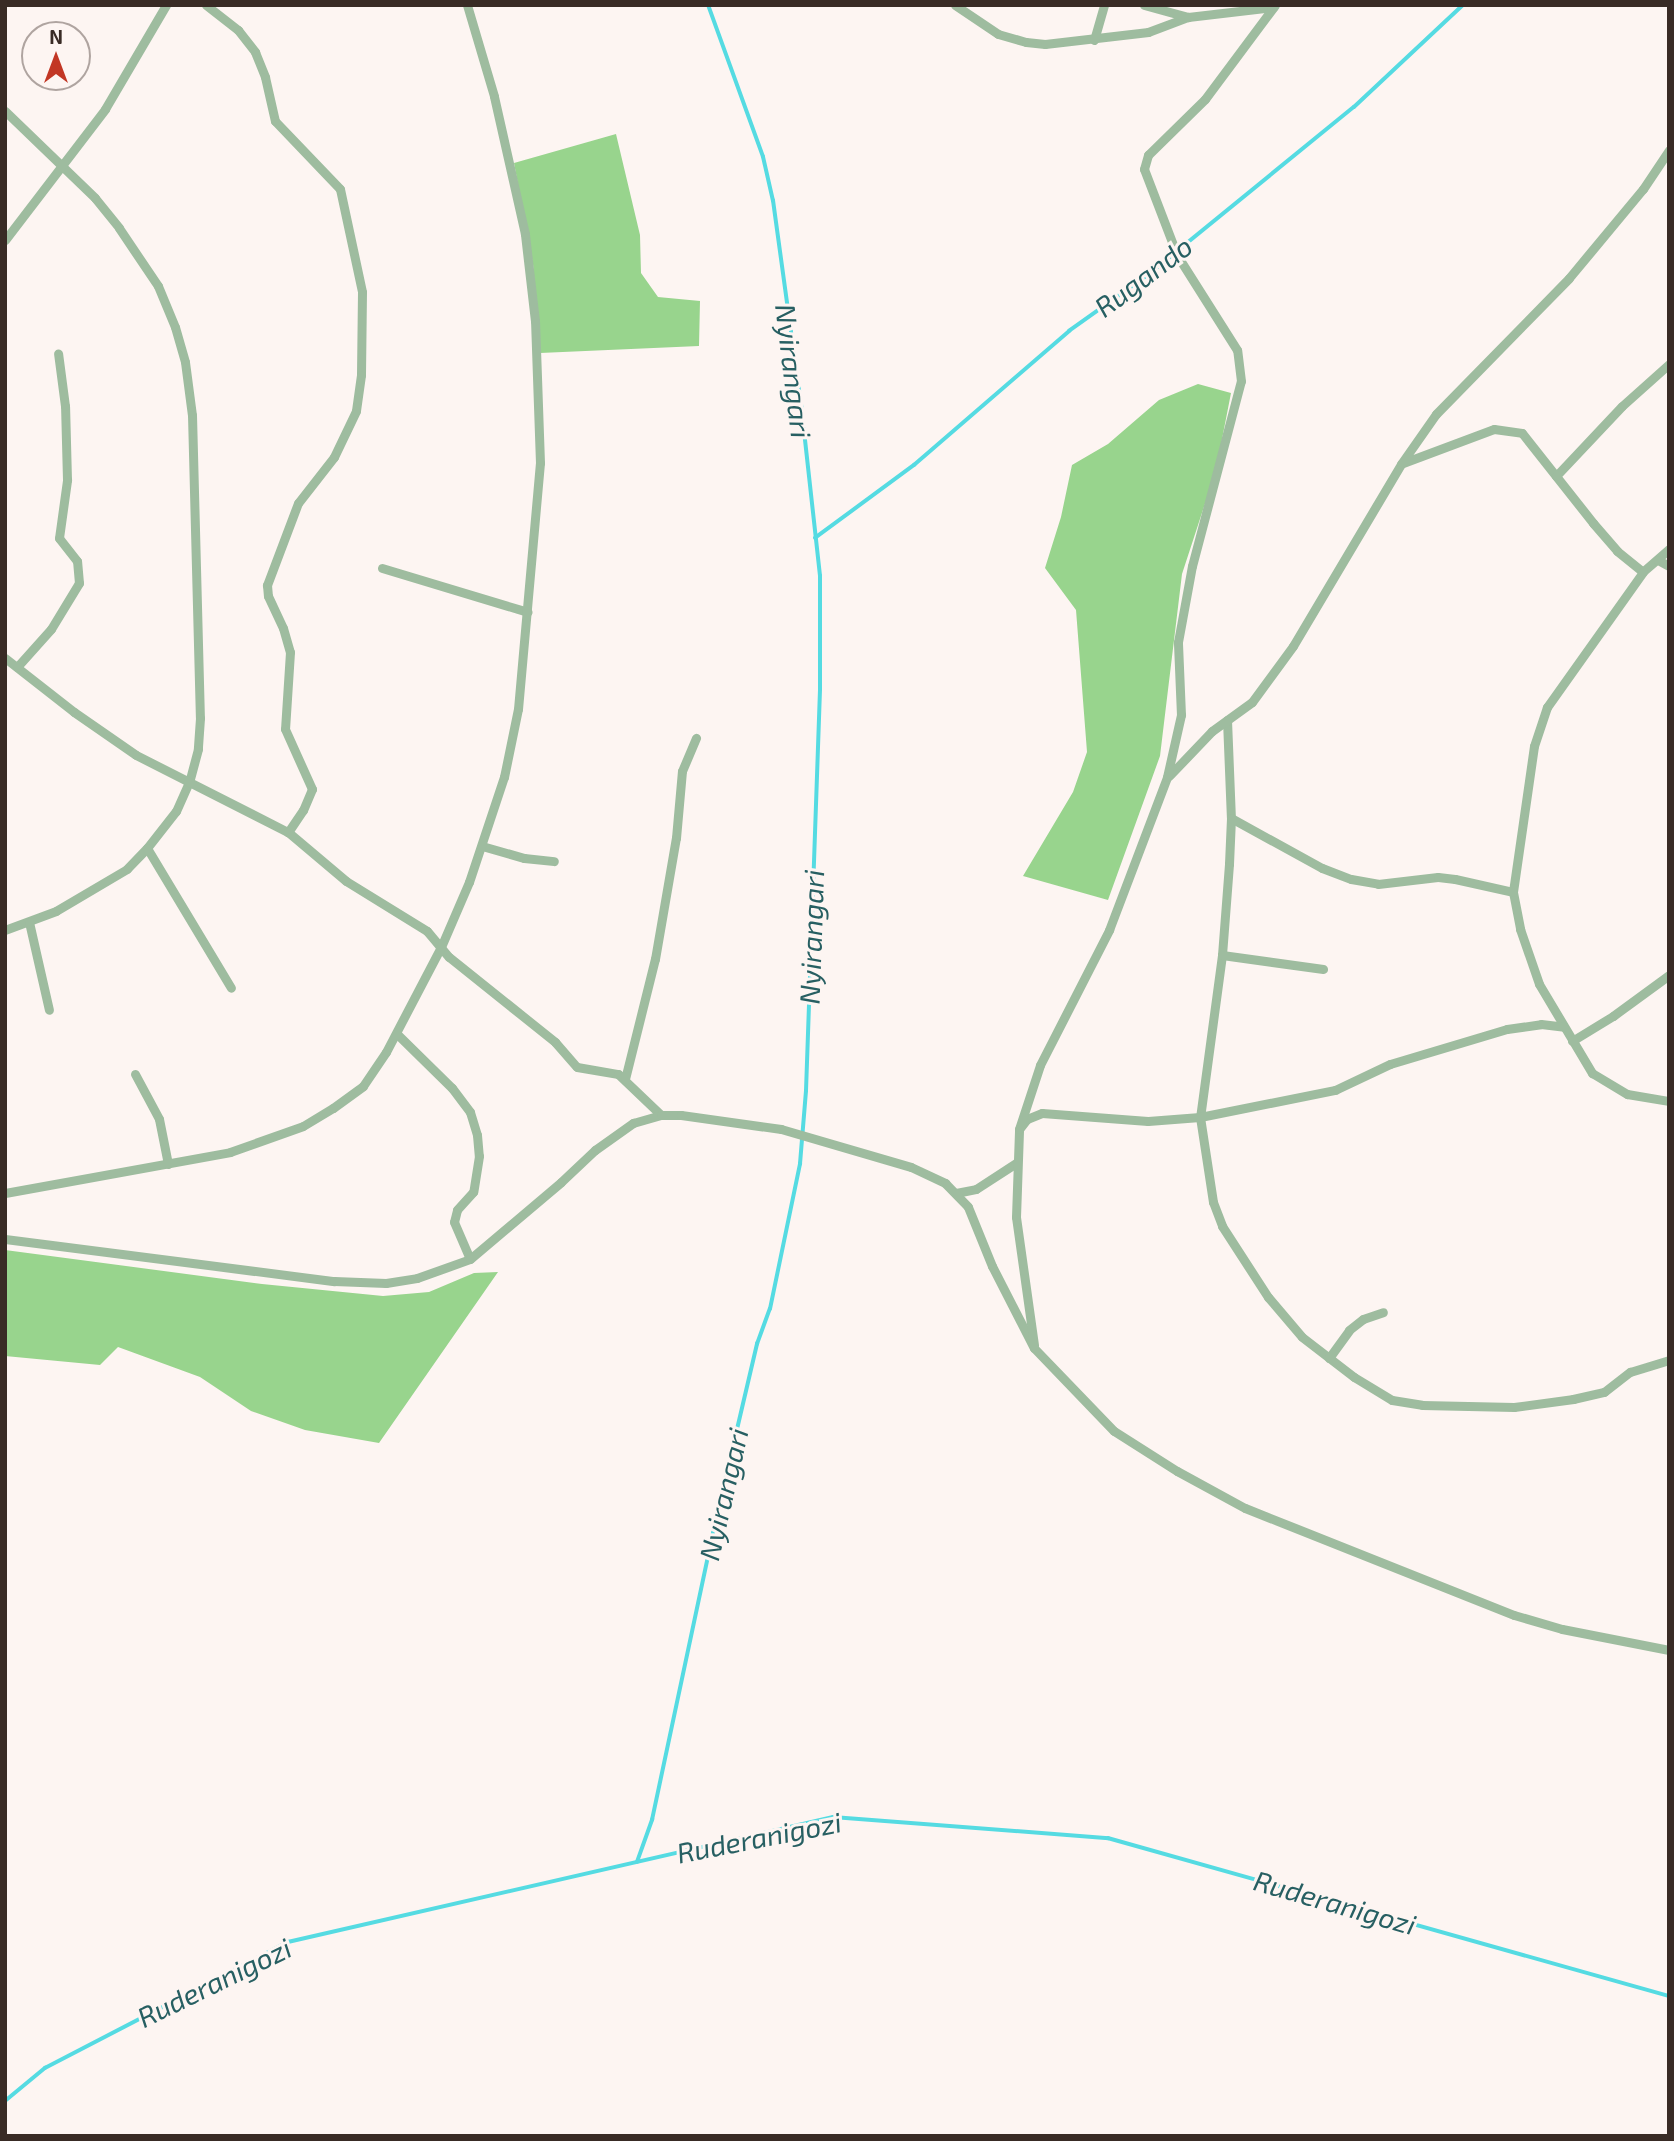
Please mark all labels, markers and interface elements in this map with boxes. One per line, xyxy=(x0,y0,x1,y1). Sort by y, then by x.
north arrow xyxy=(21,21,91,91)
text: N xyxy=(49,25,63,48)
water label: Rugando xyxy=(1088,228,1198,324)
water label: Nyirangari xyxy=(769,302,819,440)
water label: Nyirangari xyxy=(792,869,830,1005)
water label: Nyirangari xyxy=(691,1424,755,1564)
water label: Ruderanigozi xyxy=(674,1805,844,1869)
water label: Ruderanigozi xyxy=(1250,1863,1420,1941)
water label: Ruderanigozi xyxy=(132,1930,296,2034)

